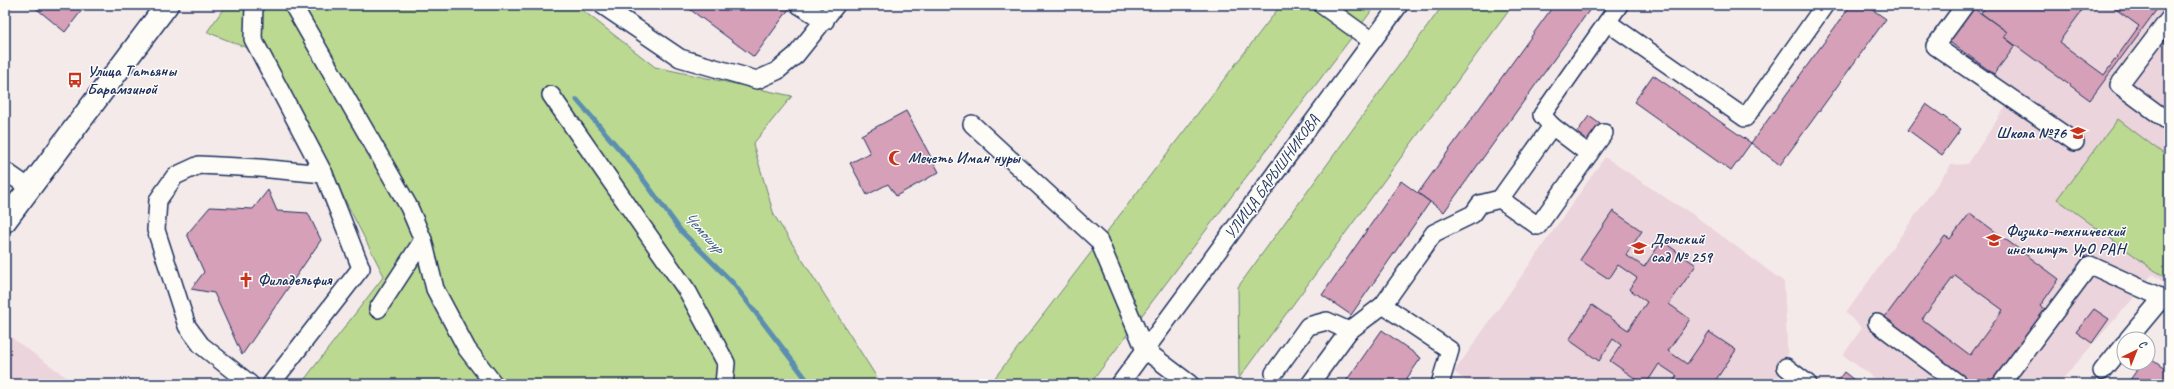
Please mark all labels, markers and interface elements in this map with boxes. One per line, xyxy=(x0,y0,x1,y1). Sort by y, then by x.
place label: Улица Татьяны Барамзиной xyxy=(87,61,177,99)
bus stop icon: Улица Татьяны Барамзиной xyxy=(66,71,84,89)
street label: УЛИЦА БАРЫШНИКОВА xyxy=(1220,110,1324,243)
place label: Школа №76 xyxy=(1996,123,2067,143)
school or university icon: Школа №76 xyxy=(2069,124,2087,142)
place label: Мечеть Иман нуры xyxy=(908,148,1021,168)
mosque icon: Мечеть Иман нуры xyxy=(887,149,905,167)
water label: Чемошур xyxy=(679,206,731,259)
place label: Физико-технический институт УрО РАН xyxy=(2006,221,2128,259)
place label: Детский сад № 259 xyxy=(1651,229,1714,267)
school or university icon: Физико-технический институт УрО РАН xyxy=(1985,231,2003,249)
school or university icon: Детский сад № 259 xyxy=(1630,239,1648,257)
place label: Филадельфия xyxy=(258,270,333,290)
church icon: Филадельфия xyxy=(237,271,255,289)
north arrow xyxy=(2116,331,2156,371)
text: С xyxy=(2136,337,2151,352)

